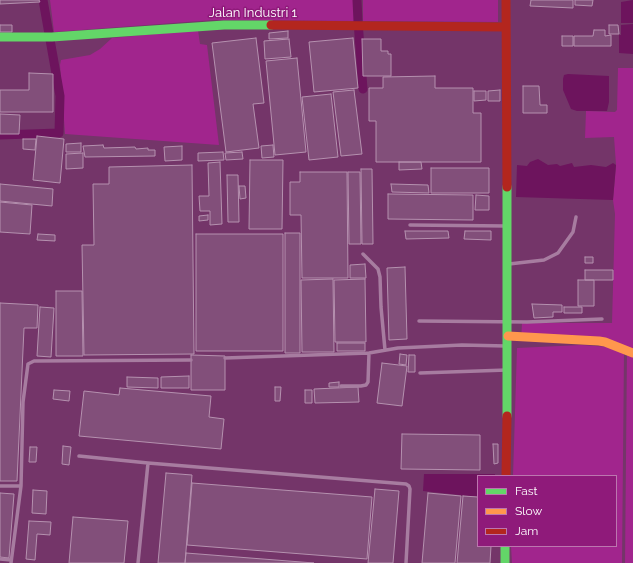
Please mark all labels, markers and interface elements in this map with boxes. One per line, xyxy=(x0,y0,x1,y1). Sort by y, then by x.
street label: Jalan Industri 1 xyxy=(209,5,297,21)
legend xyxy=(477,475,617,547)
text: Fast xyxy=(515,484,538,498)
text: Slow xyxy=(515,504,542,518)
text: Jam xyxy=(515,524,538,538)

